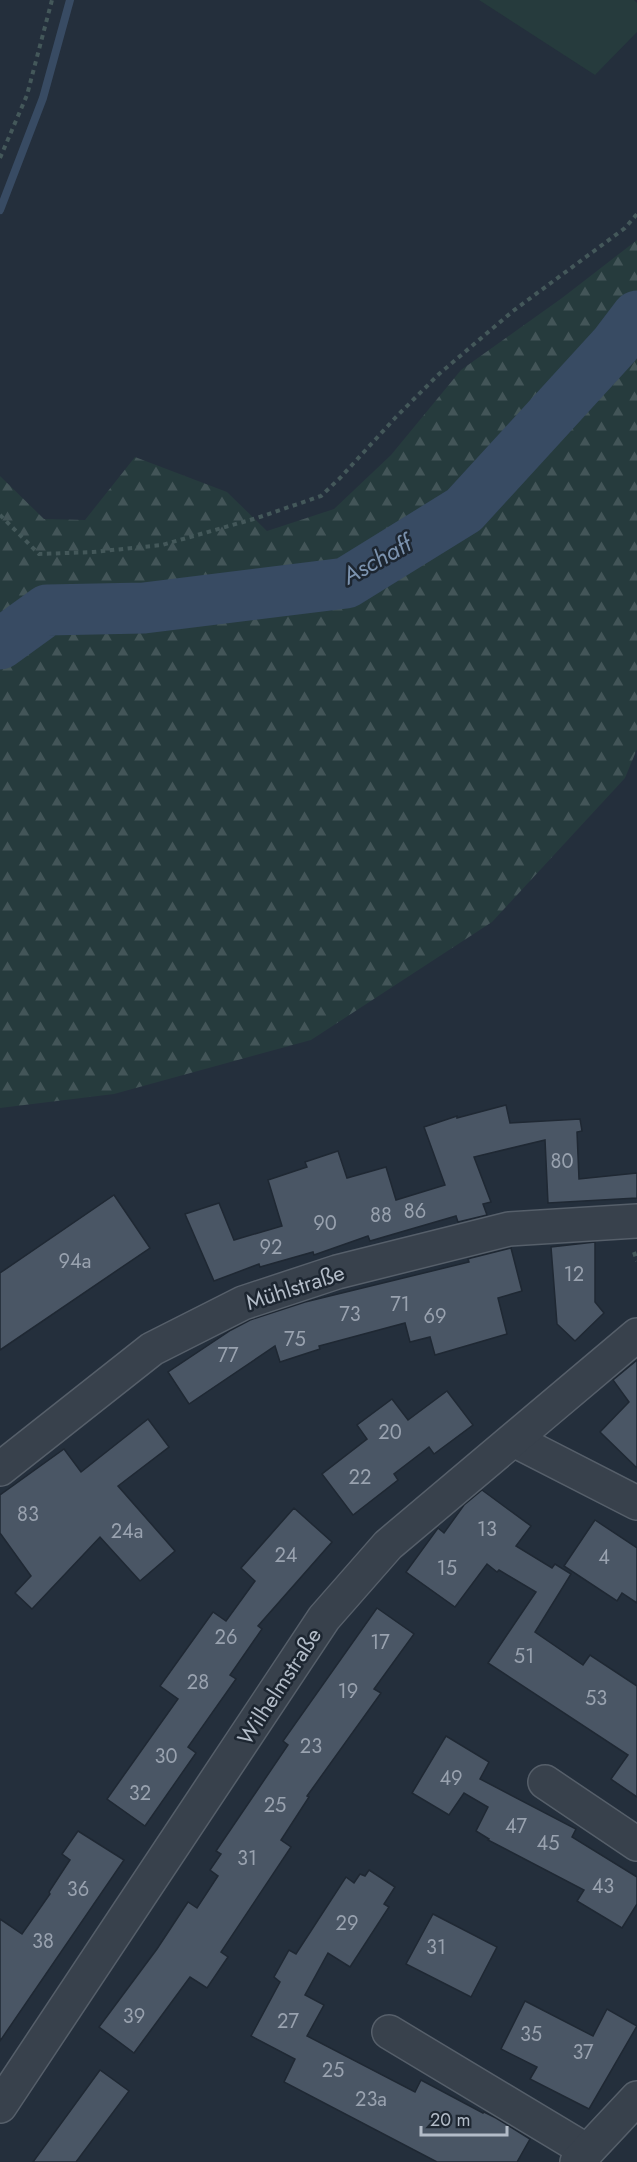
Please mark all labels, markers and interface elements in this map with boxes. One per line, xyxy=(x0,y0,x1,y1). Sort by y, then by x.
water label: Aschaff xyxy=(335,525,421,593)
house number: 80 xyxy=(551,1147,573,1176)
house number: 86 xyxy=(404,1197,426,1226)
house number: 88 xyxy=(370,1201,392,1230)
house number: 90 xyxy=(313,1209,337,1238)
house number: 92 xyxy=(260,1233,282,1262)
house number: 94a xyxy=(59,1247,91,1276)
street label: Mühlstraße xyxy=(242,1256,348,1318)
house number: 12 xyxy=(564,1260,584,1289)
house number: 71 xyxy=(390,1290,410,1319)
house number: 73 xyxy=(339,1300,361,1329)
house number: 69 xyxy=(423,1302,447,1331)
house number: 75 xyxy=(284,1325,306,1354)
house number: 77 xyxy=(218,1341,239,1370)
house number: 20 xyxy=(378,1418,402,1447)
house number: 22 xyxy=(349,1463,371,1492)
house number: 83 xyxy=(17,1500,39,1529)
house number: 13 xyxy=(477,1515,497,1544)
house number: 24a xyxy=(111,1517,143,1546)
house number: 24 xyxy=(274,1541,298,1570)
house number: 4 xyxy=(598,1543,610,1572)
house number: 15 xyxy=(437,1554,457,1583)
street label: Wilhelmstraße xyxy=(229,1621,329,1751)
house number: 26 xyxy=(215,1623,237,1652)
house number: 17 xyxy=(370,1628,390,1657)
house number: 51 xyxy=(514,1642,534,1671)
house number: 28 xyxy=(187,1668,209,1697)
house number: 19 xyxy=(338,1677,358,1706)
house number: 53 xyxy=(585,1684,607,1713)
house number: 23 xyxy=(300,1732,322,1761)
house number: 30 xyxy=(155,1742,177,1771)
house number: 49 xyxy=(439,1764,463,1793)
house number: 32 xyxy=(129,1779,151,1808)
house number: 25 xyxy=(264,1791,286,1820)
house number: 47 xyxy=(505,1812,528,1841)
house number: 45 xyxy=(537,1829,559,1858)
house number: 31 xyxy=(237,1844,257,1873)
house number: 43 xyxy=(592,1872,614,1901)
house number: 36 xyxy=(67,1875,89,1904)
house number: 29 xyxy=(336,1909,358,1938)
house number: 38 xyxy=(32,1927,54,1956)
house number: 31 xyxy=(426,1933,446,1962)
house number: 39 xyxy=(123,2002,145,2031)
house number: 27 xyxy=(277,2007,299,2036)
house number: 35 xyxy=(520,2020,542,2049)
house number: 37 xyxy=(572,2038,594,2067)
house number: 25 xyxy=(322,2056,344,2085)
house number: 23a xyxy=(355,2085,387,2114)
scale bar xyxy=(421,2099,506,2137)
text: 20 m xyxy=(430,2107,470,2133)

